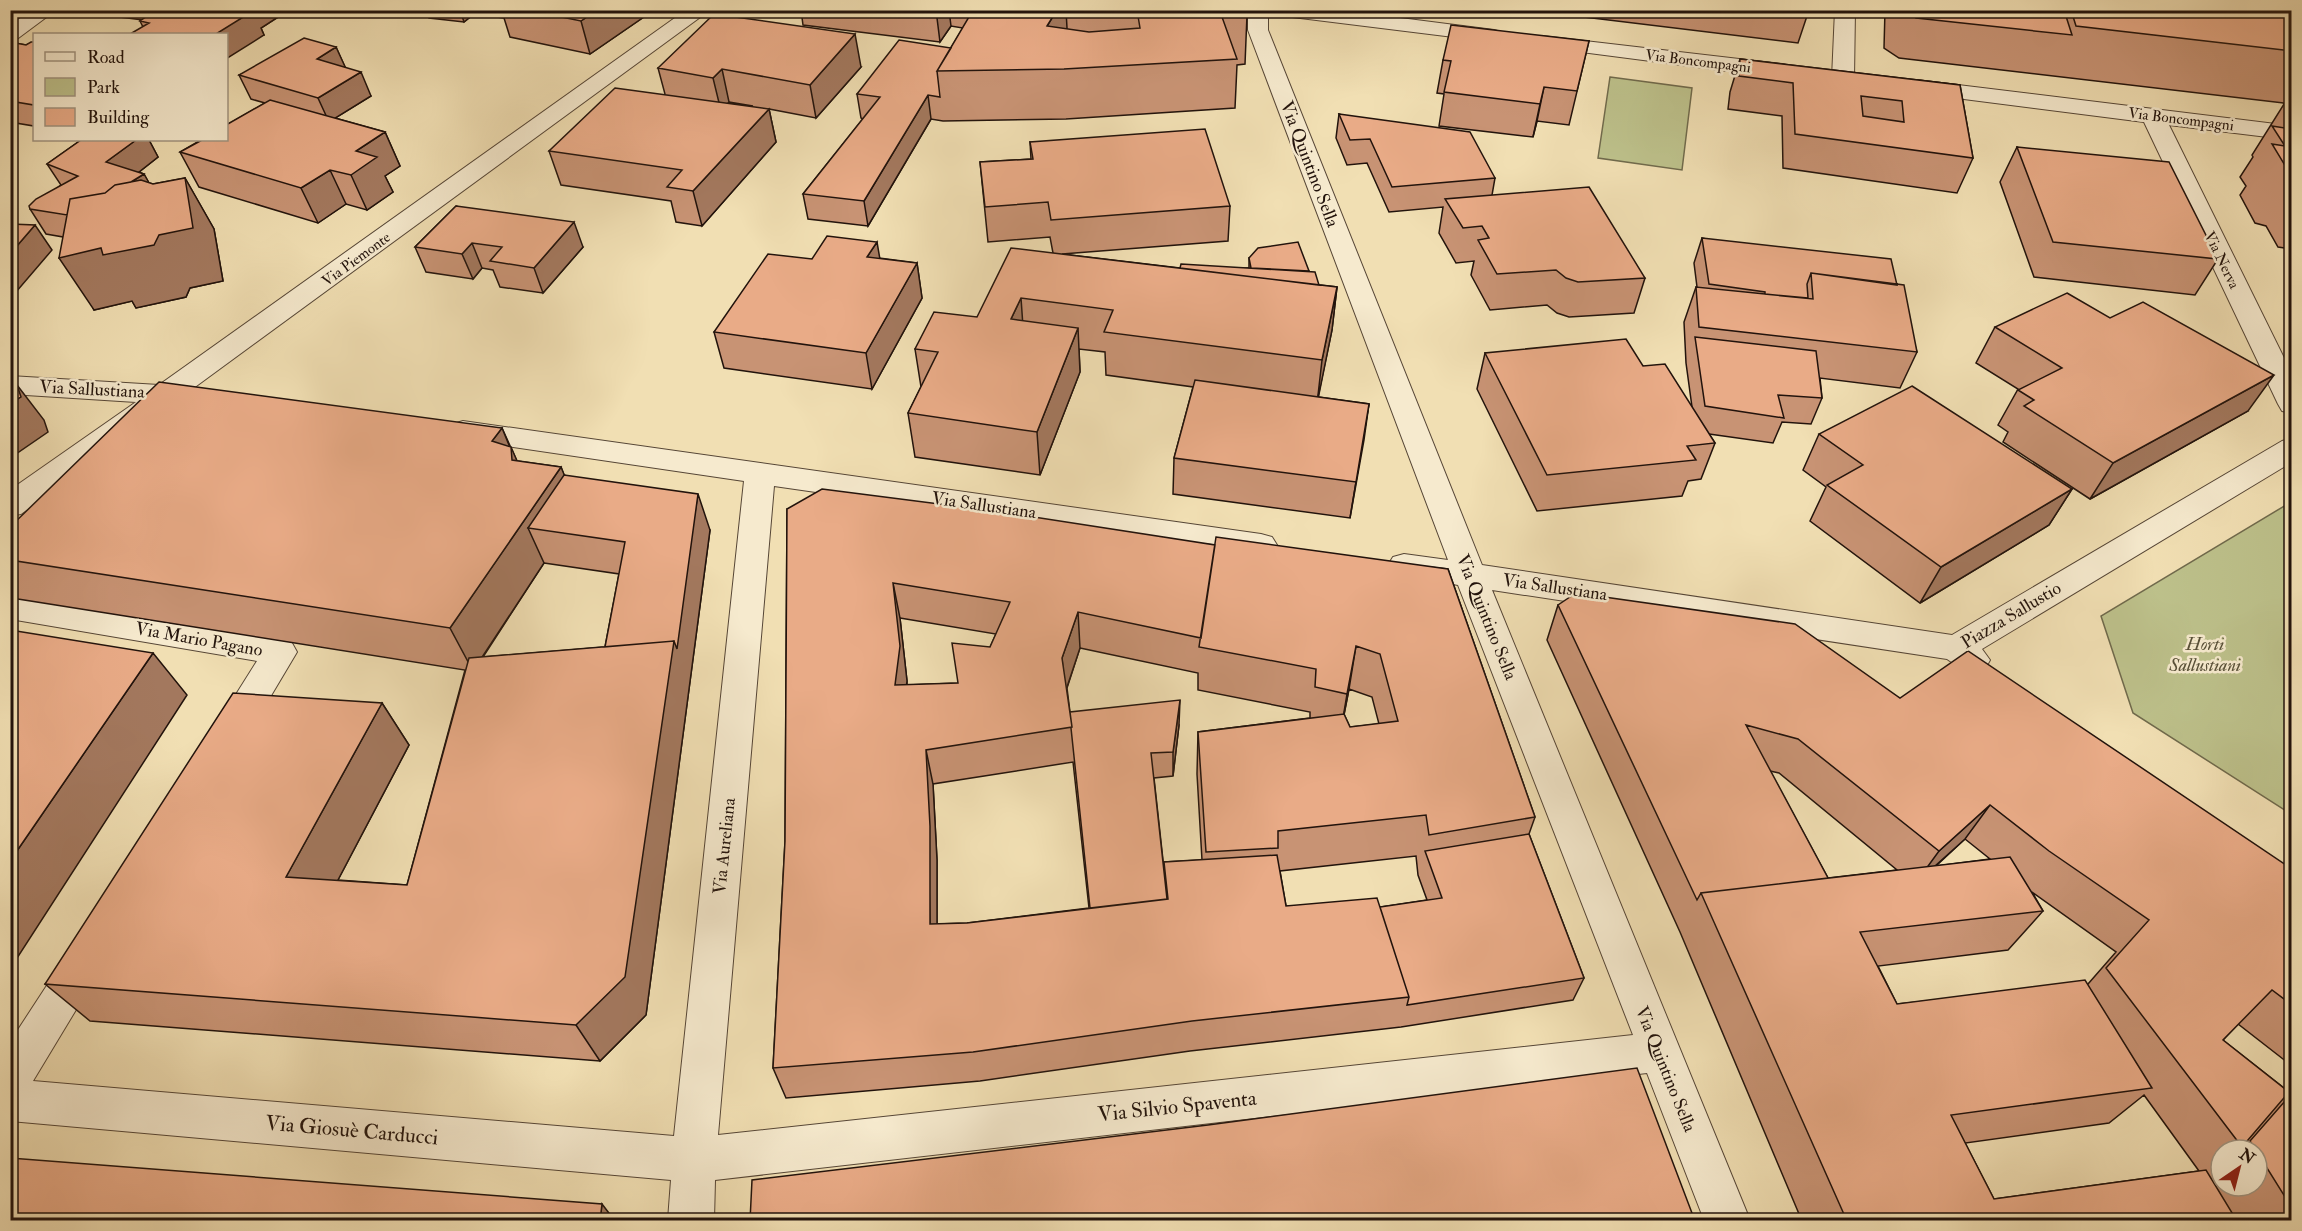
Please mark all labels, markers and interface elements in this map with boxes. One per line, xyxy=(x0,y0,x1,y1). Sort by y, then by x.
legend xyxy=(33,33,228,141)
text: Road xyxy=(87,46,125,69)
street label: Via Boncompagni xyxy=(1644,46,1752,78)
text: Park xyxy=(87,76,120,99)
street label: Via Quintino Sella xyxy=(1275,98,1344,231)
street label: Via Boncompagni xyxy=(2127,104,2235,136)
text: Building xyxy=(87,106,150,129)
street label: Via Piemonte xyxy=(318,228,394,291)
street label: Via Nerva xyxy=(2200,228,2244,293)
street label: Via Sallustiana xyxy=(39,375,146,404)
street label: Via Sallustiana xyxy=(930,487,1038,524)
street label: Via Quintino Sella xyxy=(1451,551,1522,684)
street label: Via Sallustiana xyxy=(1501,569,1609,606)
street label: Piazza Sallustio xyxy=(1957,576,2066,654)
street label: Via Mario Pagano xyxy=(133,617,265,662)
park label: Horti Sallustiani xyxy=(2168,633,2241,677)
street label: Via Aureliana xyxy=(708,796,741,895)
street label: Via Quintino Sella xyxy=(1630,1003,1701,1136)
street label: Via Silvio Spaventa xyxy=(1096,1085,1258,1128)
street label: Via Giosuè Carducci xyxy=(265,1110,440,1152)
north arrow xyxy=(2209,1138,2269,1198)
text: N xyxy=(2235,1144,2259,1169)

